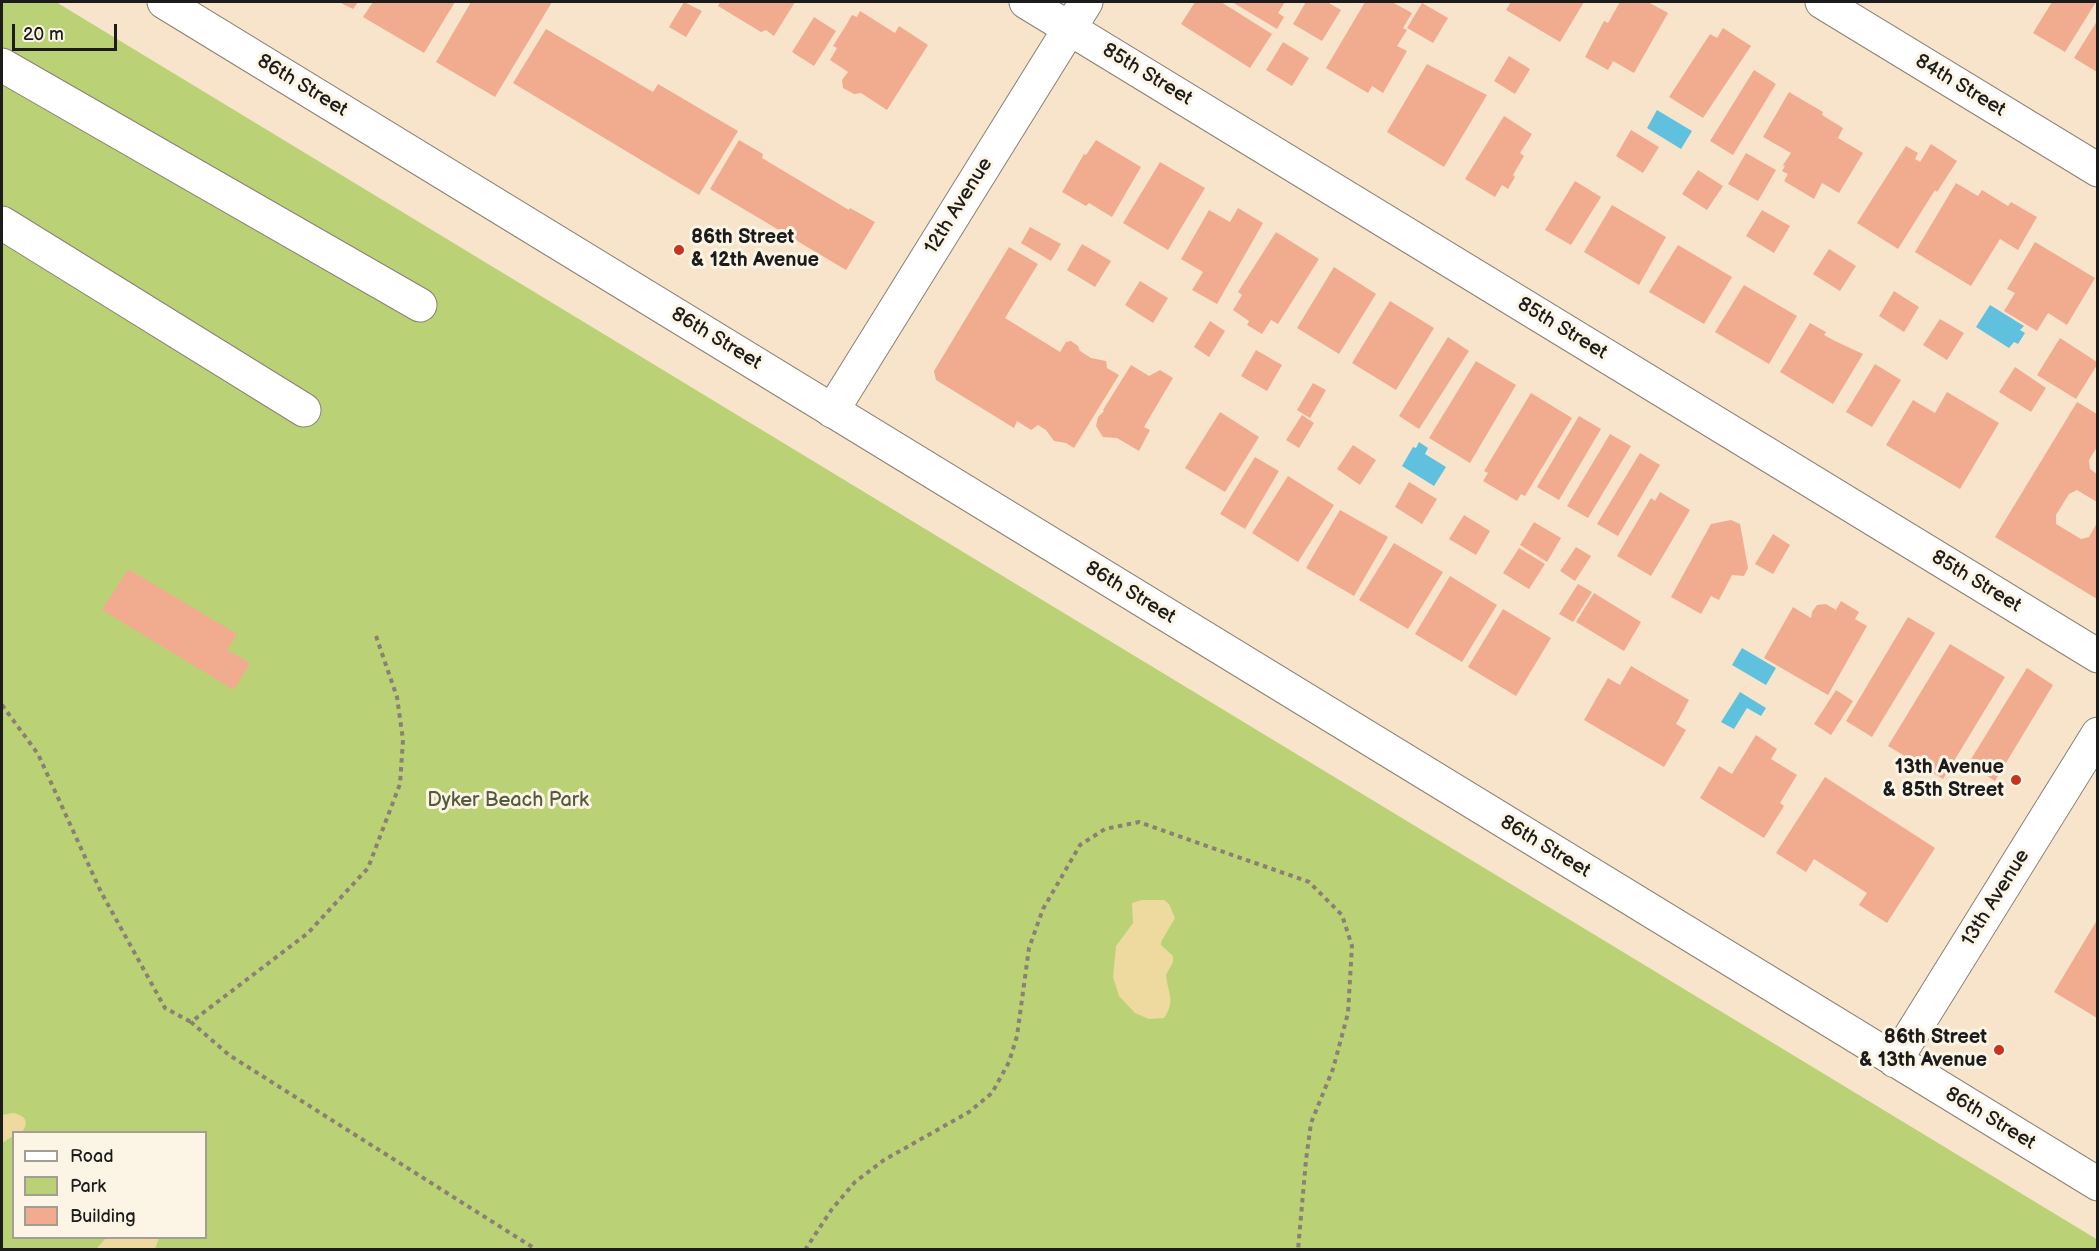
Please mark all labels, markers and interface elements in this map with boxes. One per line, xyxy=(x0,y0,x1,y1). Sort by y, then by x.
scale bar xyxy=(15,12,120,50)
text: 20 m xyxy=(23,24,64,45)
street label: 85th Street xyxy=(1098,39,1196,111)
street label: 86th Street xyxy=(252,50,352,122)
street label: 84th Street xyxy=(1910,50,2010,122)
street label: 12th Avenue xyxy=(920,153,998,259)
place label: 86th Street & 12th Avenue xyxy=(691,226,819,273)
marker: 86th Street & 12th Avenue xyxy=(672,243,686,257)
street label: 85th Street xyxy=(1513,293,1611,365)
street label: 86th Street xyxy=(666,303,766,375)
street label: 85th Street xyxy=(1927,546,2025,618)
street label: 86th Street xyxy=(1080,557,1180,629)
place label: 13th Avenue & 85th Street xyxy=(1883,756,2004,803)
marker: 13th Avenue & 85th Street xyxy=(2009,773,2023,787)
park label: Dyker Beach Park xyxy=(427,789,589,813)
street label: 86th Street xyxy=(1495,811,1595,883)
street label: 13th Avenue xyxy=(1957,845,2035,951)
place label: 86th Street & 13th Avenue xyxy=(1859,1026,1987,1073)
marker: 86th Street & 13th Avenue xyxy=(1992,1043,2006,1057)
street label: 86th Street xyxy=(1940,1083,2040,1155)
legend xyxy=(12,1131,207,1239)
text: Road xyxy=(70,1146,114,1167)
text: Park xyxy=(70,1176,106,1197)
text: Building xyxy=(70,1206,136,1227)

